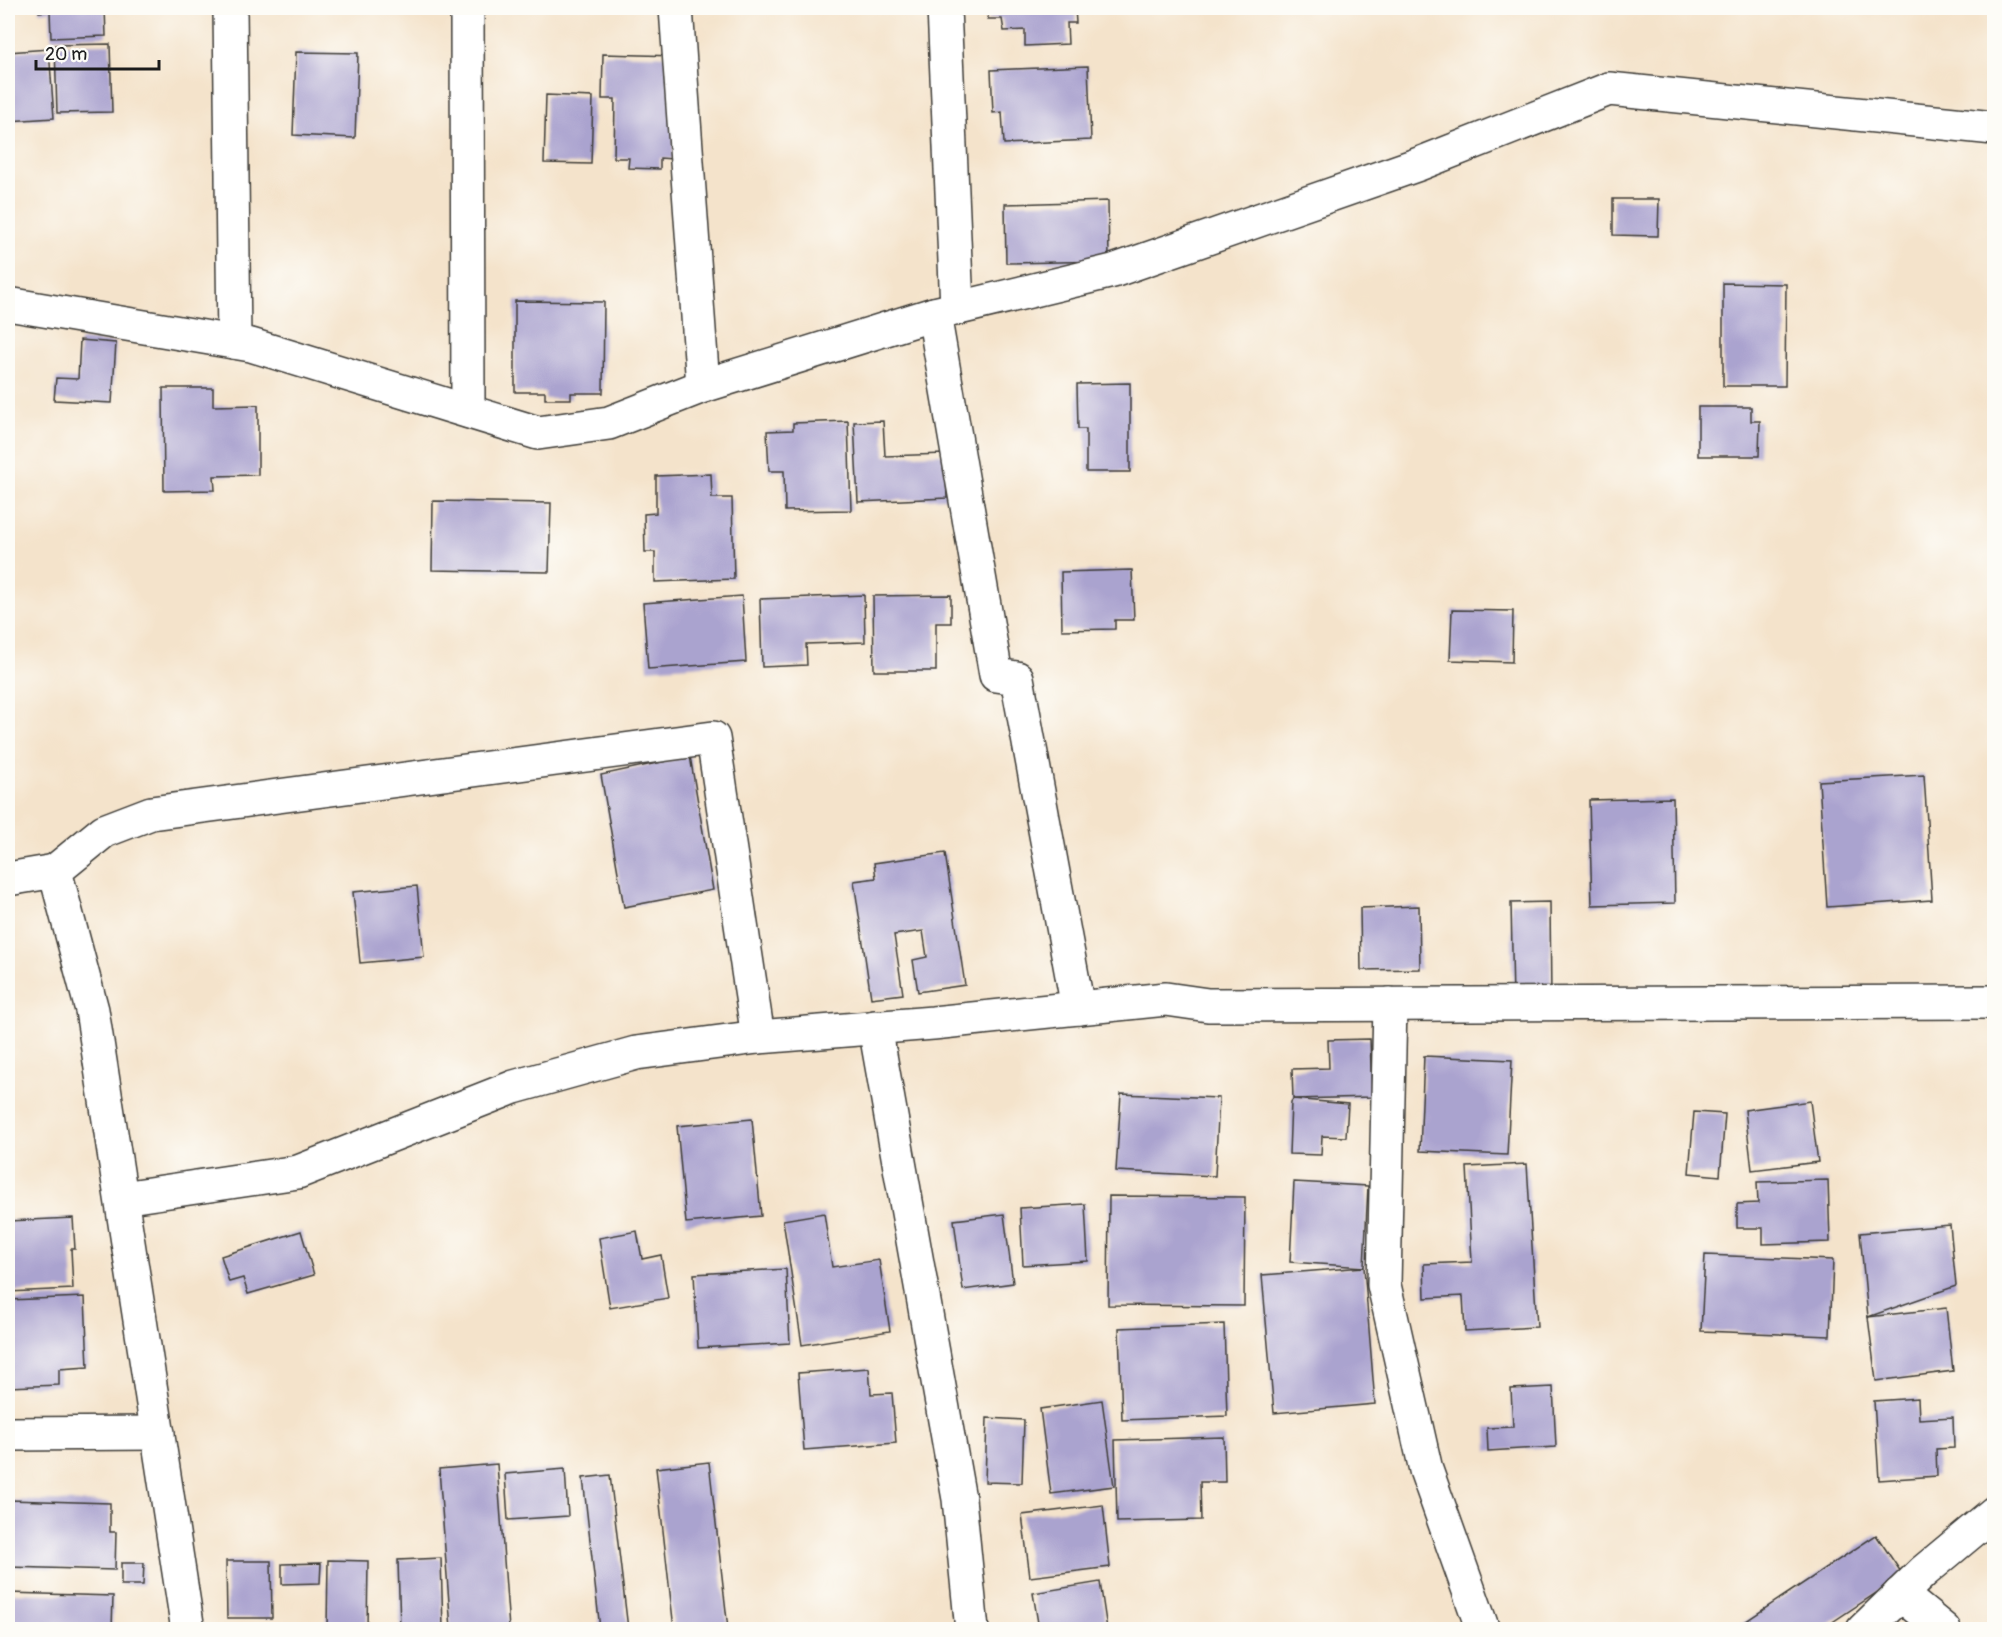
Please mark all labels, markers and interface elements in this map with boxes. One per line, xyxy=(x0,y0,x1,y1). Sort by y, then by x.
scale bar xyxy=(36,33,159,71)
text: 20 m xyxy=(45,43,87,66)

